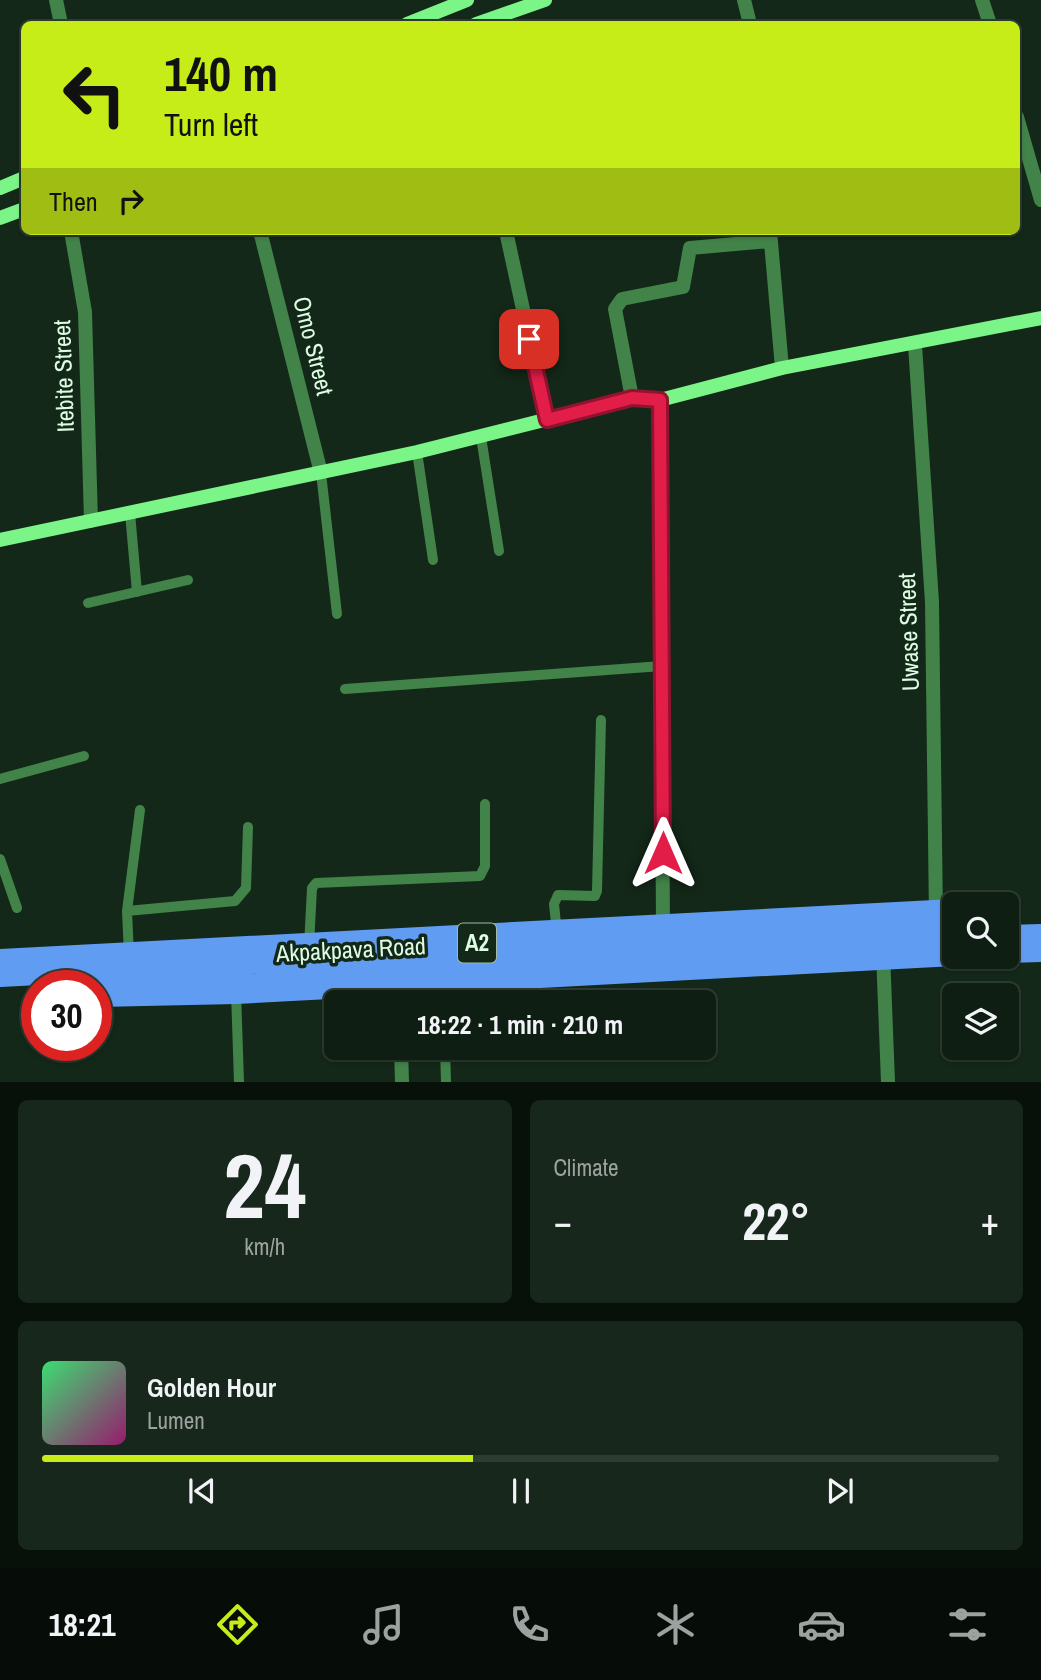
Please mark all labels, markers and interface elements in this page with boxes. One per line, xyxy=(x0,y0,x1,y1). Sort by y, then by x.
text: 140 m xyxy=(164,40,278,106)
icon: left xyxy=(49,49,140,140)
text: Turn left xyxy=(164,103,258,146)
icon: right xyxy=(112,182,150,220)
text: Then xyxy=(49,184,98,219)
street label: Omo Street xyxy=(286,293,342,399)
pin xyxy=(499,309,559,369)
street label: Itebite Street xyxy=(45,319,81,433)
icon: arrive xyxy=(510,320,548,358)
street label: Uwase Street xyxy=(890,572,926,692)
position arrow xyxy=(626,816,700,890)
map controls xyxy=(942,892,1019,1060)
button: search xyxy=(942,892,1019,969)
road number: A2 xyxy=(458,924,496,962)
street label: Akpakpava Road xyxy=(274,929,427,969)
speed limit sign: 30 xyxy=(21,970,112,1061)
button: layers xyxy=(942,983,1019,1060)
text: 18:22 · 1 min · 210 m xyxy=(417,1007,623,1042)
text: 24 xyxy=(223,1124,306,1246)
text: Climate xyxy=(554,1152,618,1183)
text: 22° xyxy=(742,1186,810,1256)
text: − xyxy=(554,1196,572,1247)
text: + xyxy=(981,1196,999,1247)
text: km/h xyxy=(244,1231,285,1262)
text: Golden Hour xyxy=(147,1370,276,1405)
text: Lumen xyxy=(147,1405,205,1436)
icon: previous xyxy=(183,1472,221,1510)
icon: pause xyxy=(502,1472,540,1510)
icon: next xyxy=(821,1472,859,1510)
icon: directions xyxy=(213,1600,262,1649)
icon: music xyxy=(359,1600,408,1649)
icon: phone xyxy=(505,1600,554,1649)
icon: climate xyxy=(651,1600,700,1649)
icon: car xyxy=(797,1600,846,1649)
icon: filters xyxy=(943,1600,992,1649)
text: 18:21 xyxy=(49,1603,116,1646)

